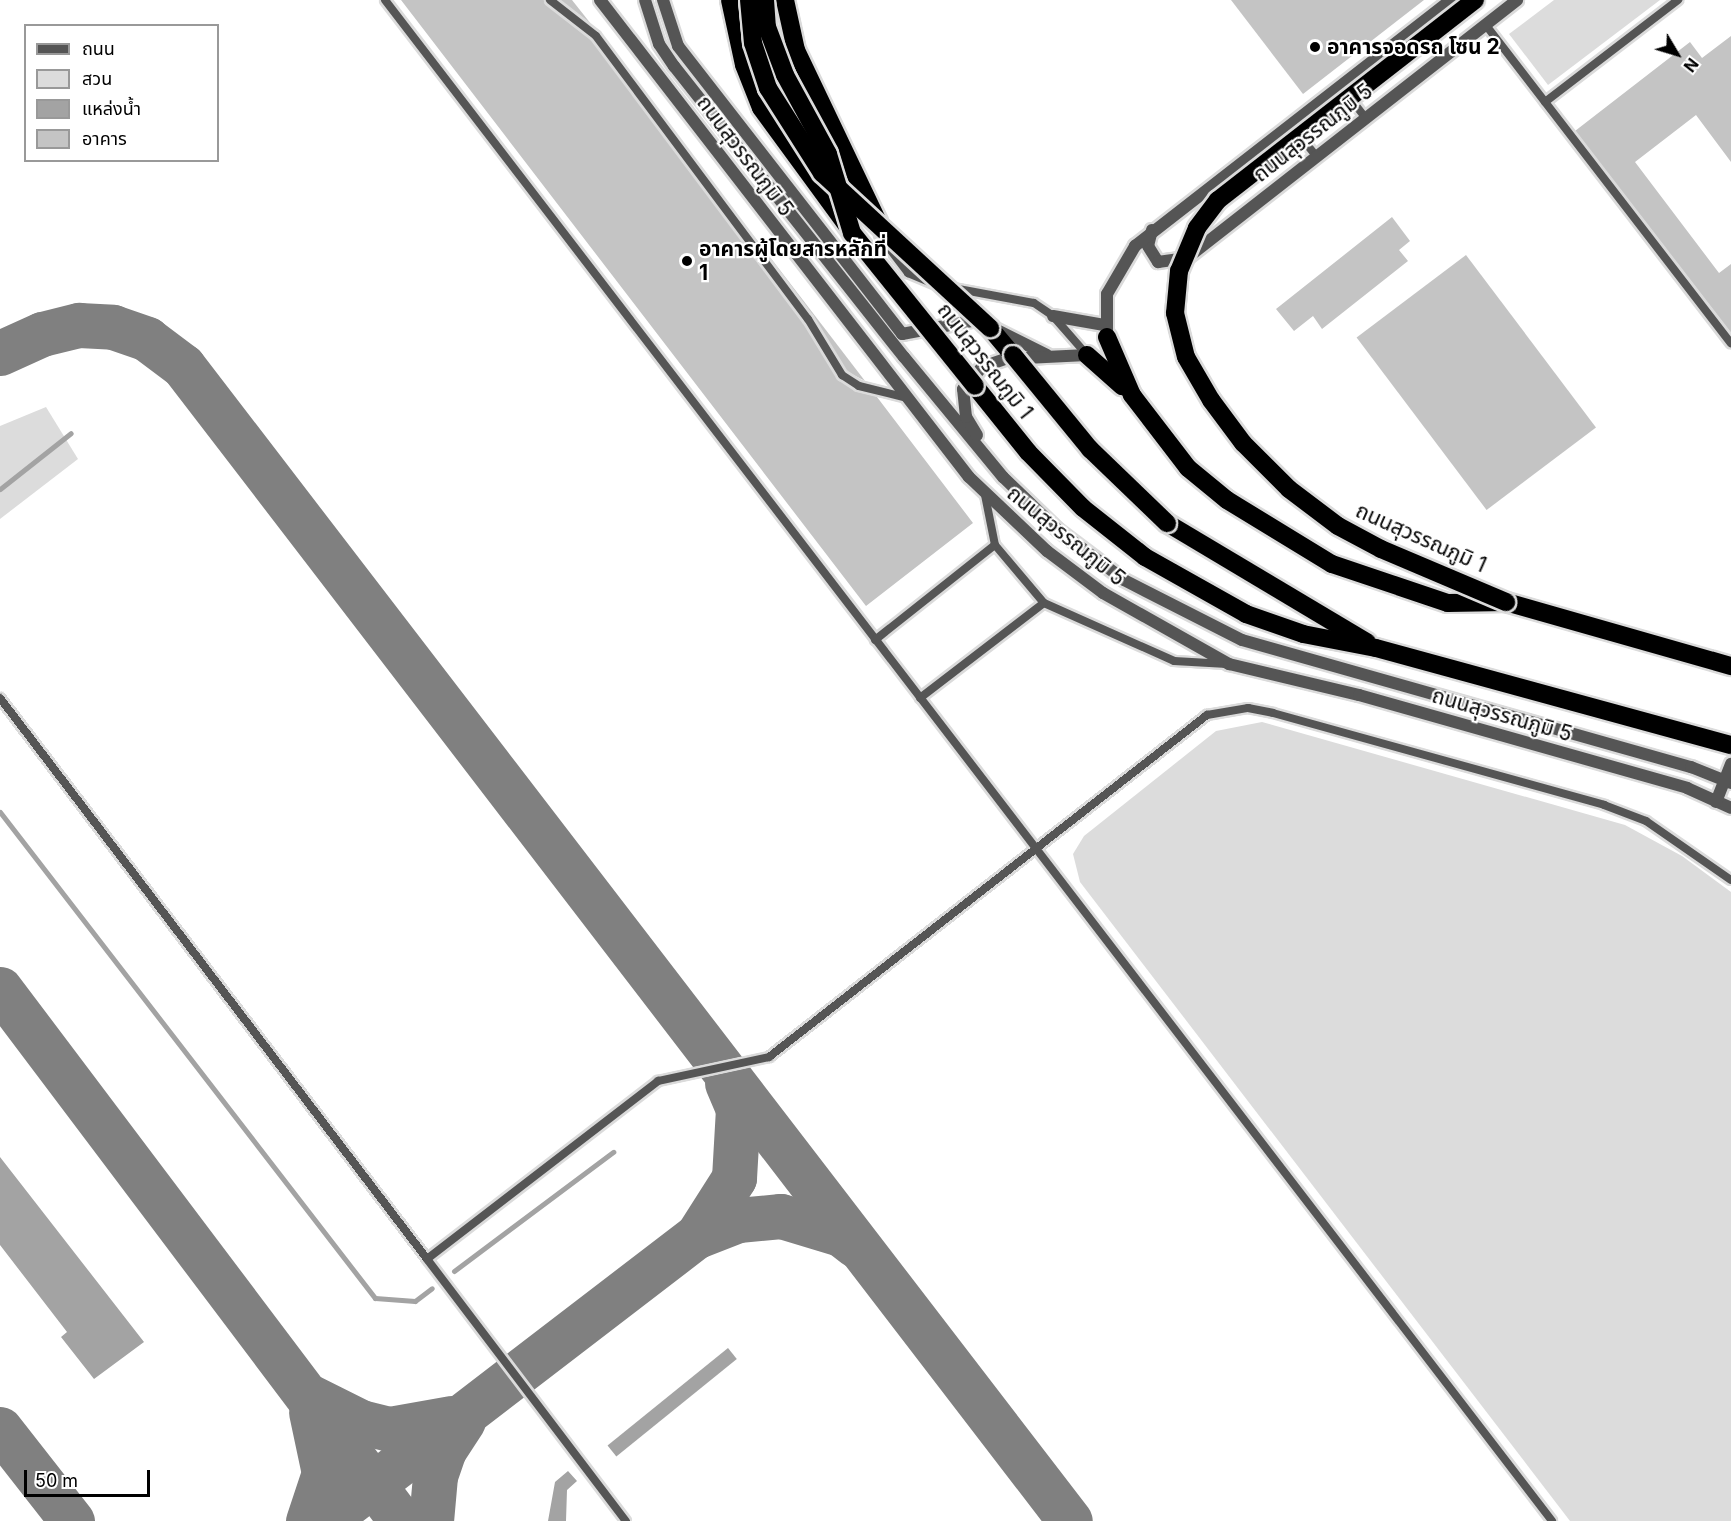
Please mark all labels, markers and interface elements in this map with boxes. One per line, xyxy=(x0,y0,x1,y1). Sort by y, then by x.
legend xyxy=(24,24,219,162)
north arrow xyxy=(1647,24,1707,84)
place label: อาคารจอดรถ โซน 2 xyxy=(1327,34,1500,60)
text: ถนน xyxy=(82,38,115,59)
marker: อาคารจอดรถ โซน 2 xyxy=(1308,40,1322,54)
text: N xyxy=(1680,54,1703,76)
text: สวน xyxy=(82,68,112,89)
street label: ถนนสุวรรณภูมิ 5 xyxy=(1248,79,1378,187)
street label: ถนนสุวรรณภูมิ 5 xyxy=(691,91,799,221)
text: แหล่งน้ำ xyxy=(82,98,141,119)
text: อาคาร xyxy=(82,128,127,149)
place label: อาคารผู้โดยสารหลักที่ 1 xyxy=(699,236,887,286)
marker: อาคารผู้โดยสารหลักที่ 1 xyxy=(680,254,694,268)
street label: ถนนสุวรรณภูมิ 1 xyxy=(932,298,1038,424)
street label: ถนนสุวรรณภูมิ 5 xyxy=(1002,481,1130,591)
street label: ถนนสุวรรณภูมิ 1 xyxy=(1352,498,1490,578)
street label: ถนนสุวรรณภูมิ 5 xyxy=(1429,683,1575,747)
scale bar xyxy=(27,1458,153,1496)
text: 50 m xyxy=(35,1470,78,1491)

